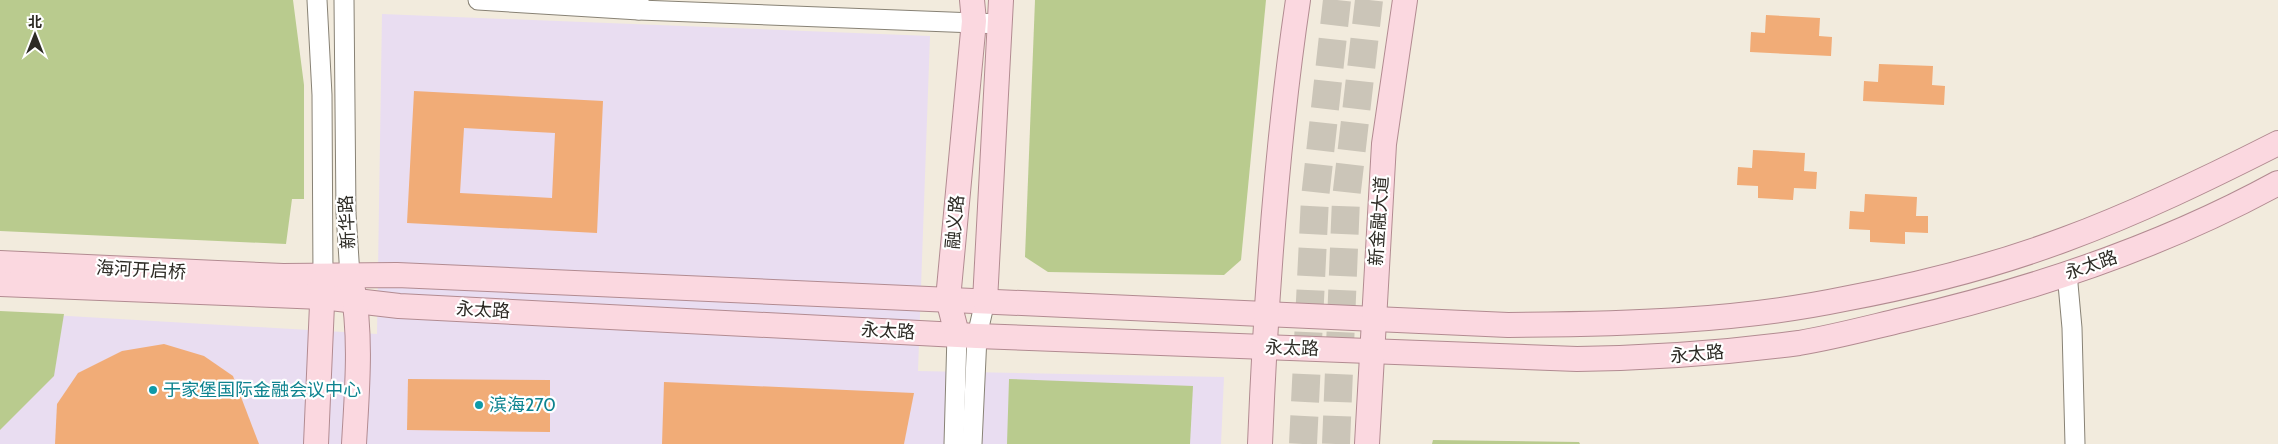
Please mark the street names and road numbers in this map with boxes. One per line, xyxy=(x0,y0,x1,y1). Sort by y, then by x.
street label: 新金融大道 xyxy=(1365,175,1393,267)
street label: 新华路 xyxy=(335,194,359,250)
street label: 融义路 xyxy=(942,194,968,250)
street label: 永太路 xyxy=(2062,246,2120,284)
street label: 海河开启桥 xyxy=(95,257,187,283)
street label: 永太路 xyxy=(455,298,511,322)
street label: 永太路 xyxy=(860,319,916,343)
street label: 永太路 xyxy=(1265,336,1319,360)
street label: 永太路 xyxy=(1669,341,1725,367)

